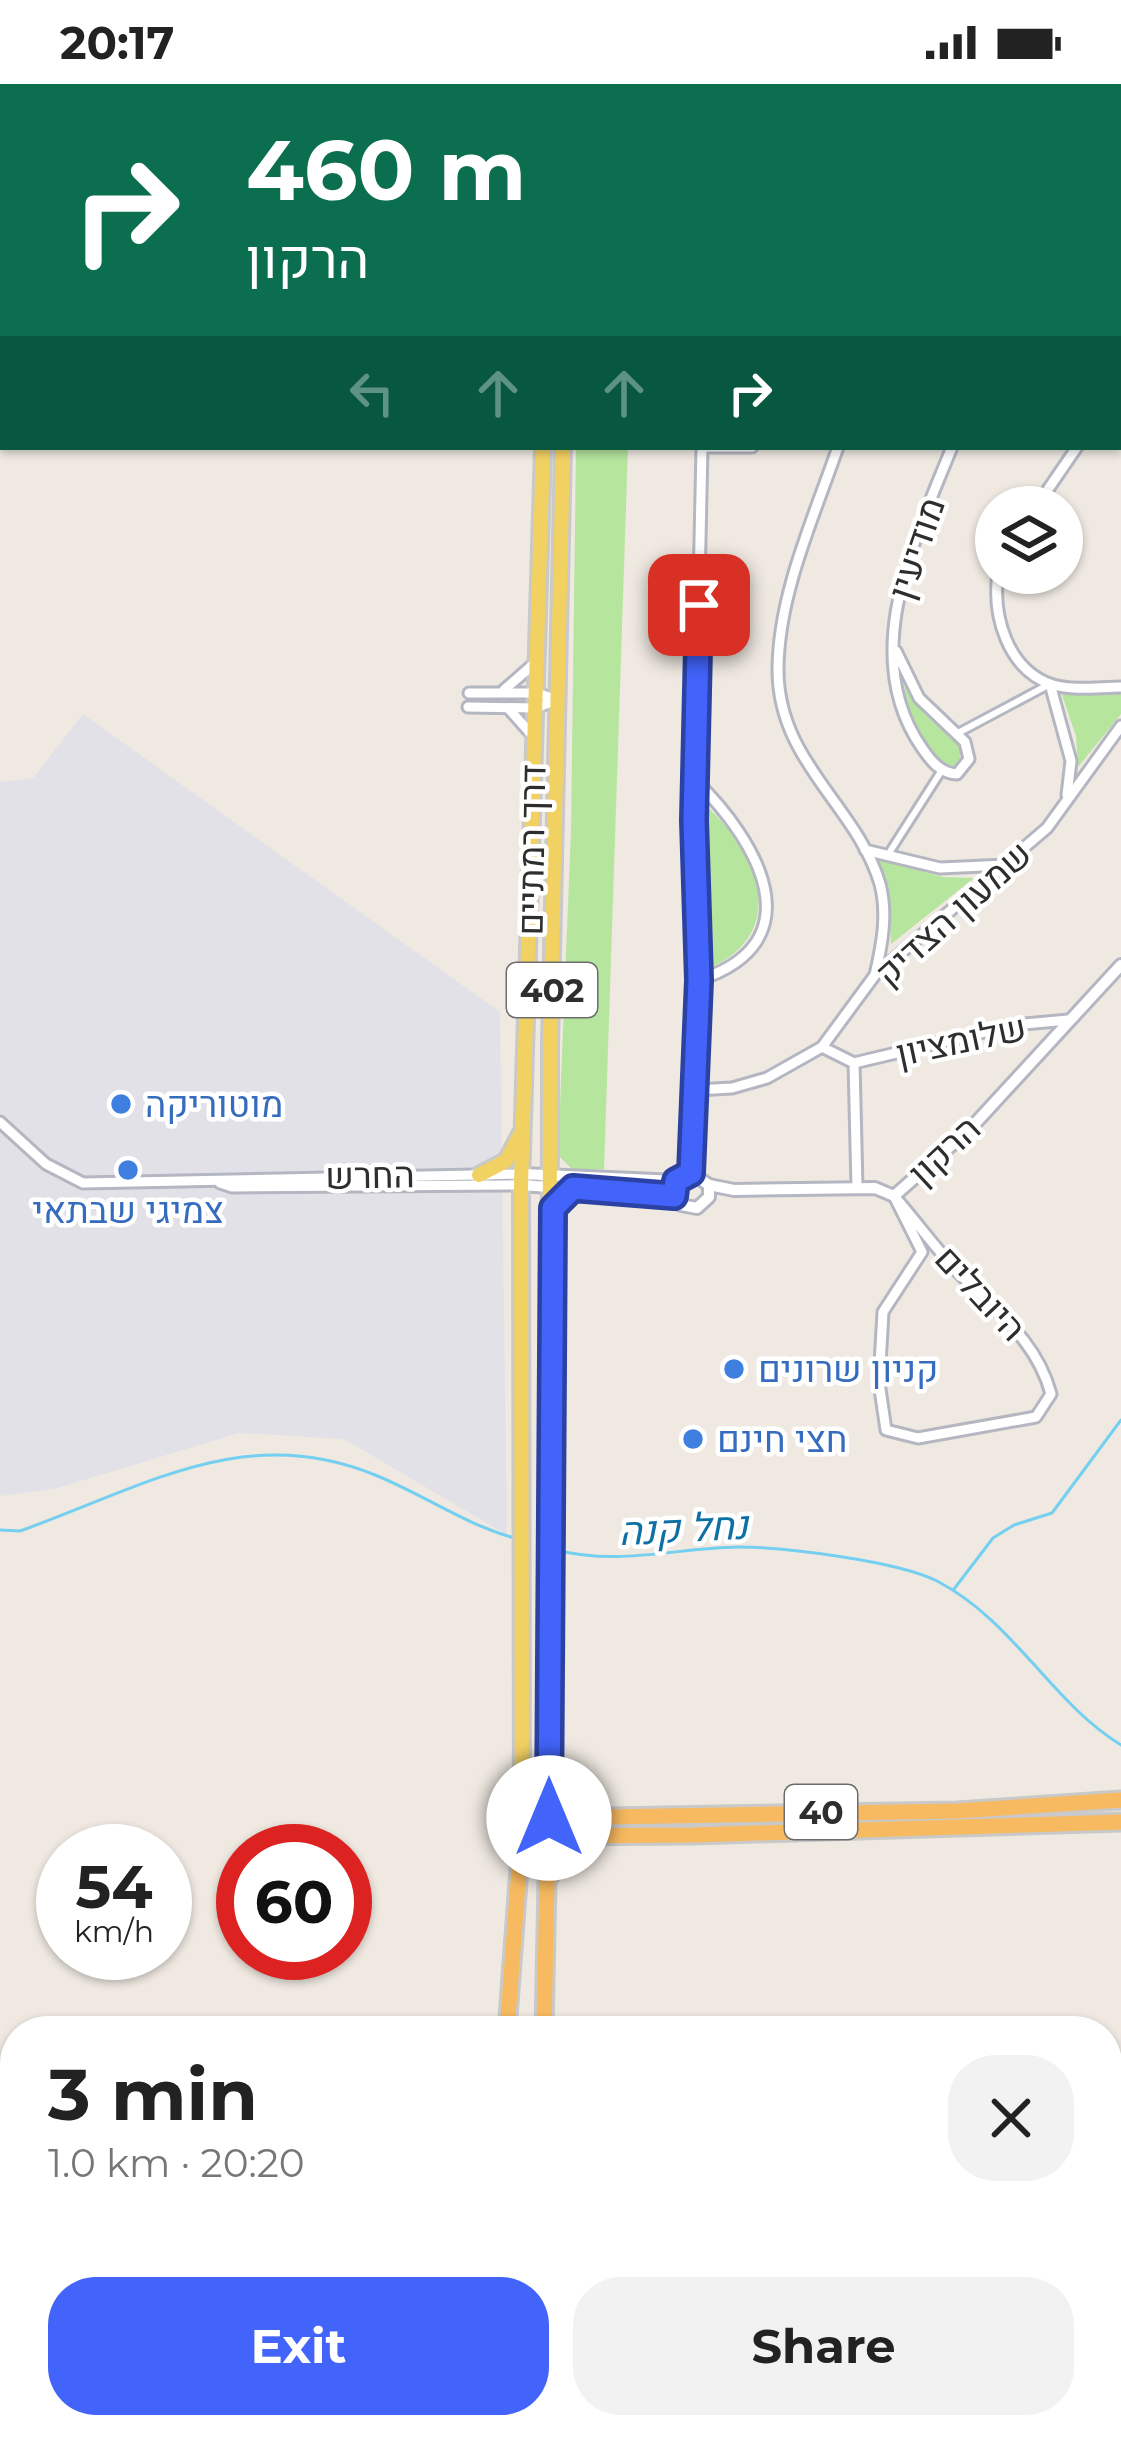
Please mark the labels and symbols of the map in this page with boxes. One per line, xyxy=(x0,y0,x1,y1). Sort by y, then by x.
street label: מודיעין xyxy=(878,491,954,605)
pin xyxy=(648,554,750,656)
street label: דרך רמתיים xyxy=(508,764,554,936)
street label: שמעון הצדיק xyxy=(866,831,1040,995)
road number: 402 xyxy=(507,963,597,1017)
street label: שלומציון xyxy=(892,1005,1030,1075)
place label: מוטוריקה xyxy=(145,1082,283,1126)
marker: מוטוריקה xyxy=(108,1091,134,1117)
street label: הרקון xyxy=(899,1106,989,1194)
street label: החרש xyxy=(325,1152,415,1198)
marker: צמיגי שבתאי xyxy=(115,1157,141,1183)
place label: צמיגי שבתאי xyxy=(32,1188,224,1232)
street label: היובלים xyxy=(926,1236,1036,1350)
place label: קניון שרונים xyxy=(758,1347,938,1391)
marker: קניון שרונים xyxy=(721,1356,747,1382)
place label: חצי חינם xyxy=(717,1417,847,1461)
marker: חצי חינם xyxy=(680,1426,706,1452)
water label: נחל קנה xyxy=(617,1500,752,1555)
position arrow xyxy=(486,1755,612,1881)
road number: 40 xyxy=(785,1785,857,1839)
speed limit sign: 60 xyxy=(216,1824,372,1980)

